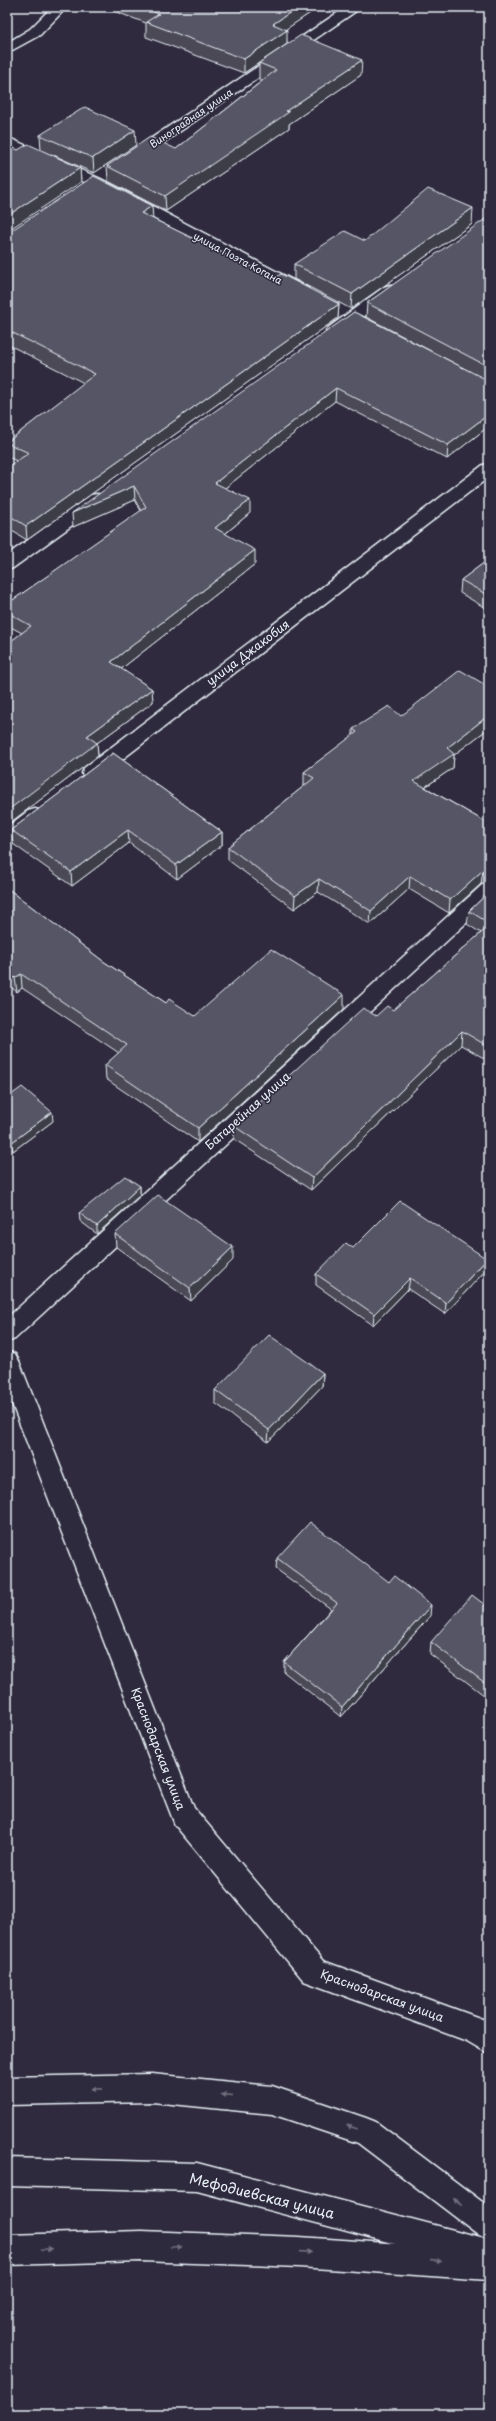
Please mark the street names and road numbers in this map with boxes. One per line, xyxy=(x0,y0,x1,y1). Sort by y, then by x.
street label: Виноградная улица xyxy=(146,84,236,151)
street label: улица Поэта Когана xyxy=(191,228,286,288)
street label: улица Джакобия xyxy=(202,615,293,690)
street label: Батарейная улица xyxy=(201,1067,294,1154)
street label: Краснодарская улица xyxy=(127,1685,191,1813)
street label: Краснодарская улица xyxy=(318,1964,447,2026)
street label: Мефодиевская улица xyxy=(187,2167,337,2224)

